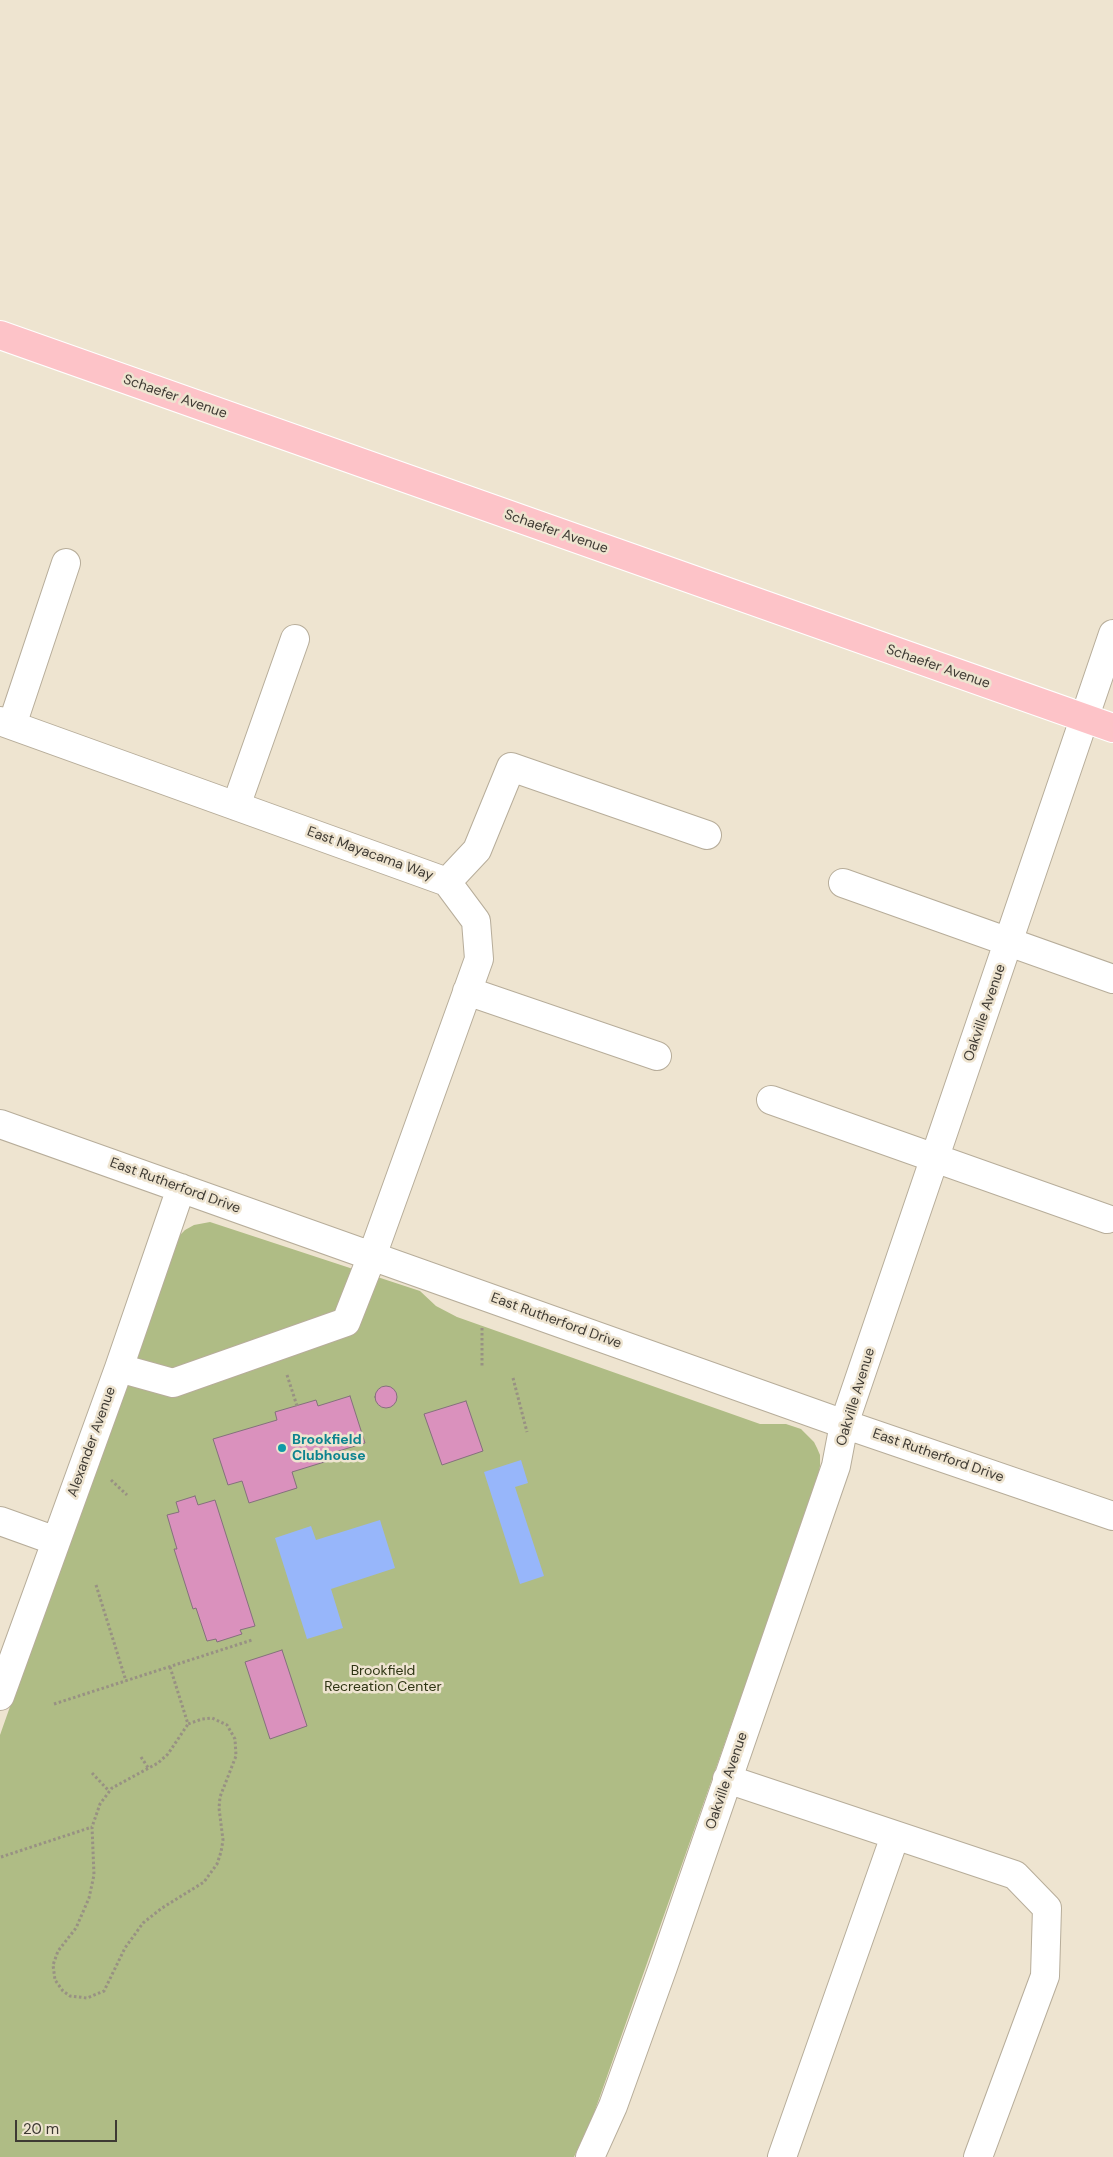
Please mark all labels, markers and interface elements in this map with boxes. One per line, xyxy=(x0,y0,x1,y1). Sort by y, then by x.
street label: Schaefer Avenue xyxy=(121,371,229,423)
street label: Schaefer Avenue xyxy=(502,506,610,558)
street label: Schaefer Avenue xyxy=(884,641,992,693)
street label: East Mayacama Way xyxy=(305,823,435,885)
street label: Oakville Avenue xyxy=(960,962,1010,1064)
street label: East Rutherford Drive xyxy=(107,1155,243,1217)
street label: East Rutherford Drive xyxy=(488,1290,624,1352)
street label: Oakville Avenue xyxy=(833,1346,879,1448)
street label: Alexander Avenue xyxy=(64,1385,120,1499)
street label: East Rutherford Drive xyxy=(870,1426,1006,1486)
place label: Brookfield Clubhouse xyxy=(292,1432,366,1464)
marker: Brookfield Clubhouse xyxy=(276,1442,288,1454)
park label: Brookfield Recreation Center xyxy=(324,1663,442,1695)
street label: Oakville Avenue xyxy=(702,1730,752,1832)
scale bar xyxy=(18,2110,120,2142)
text: 20 m xyxy=(23,2119,59,2139)

